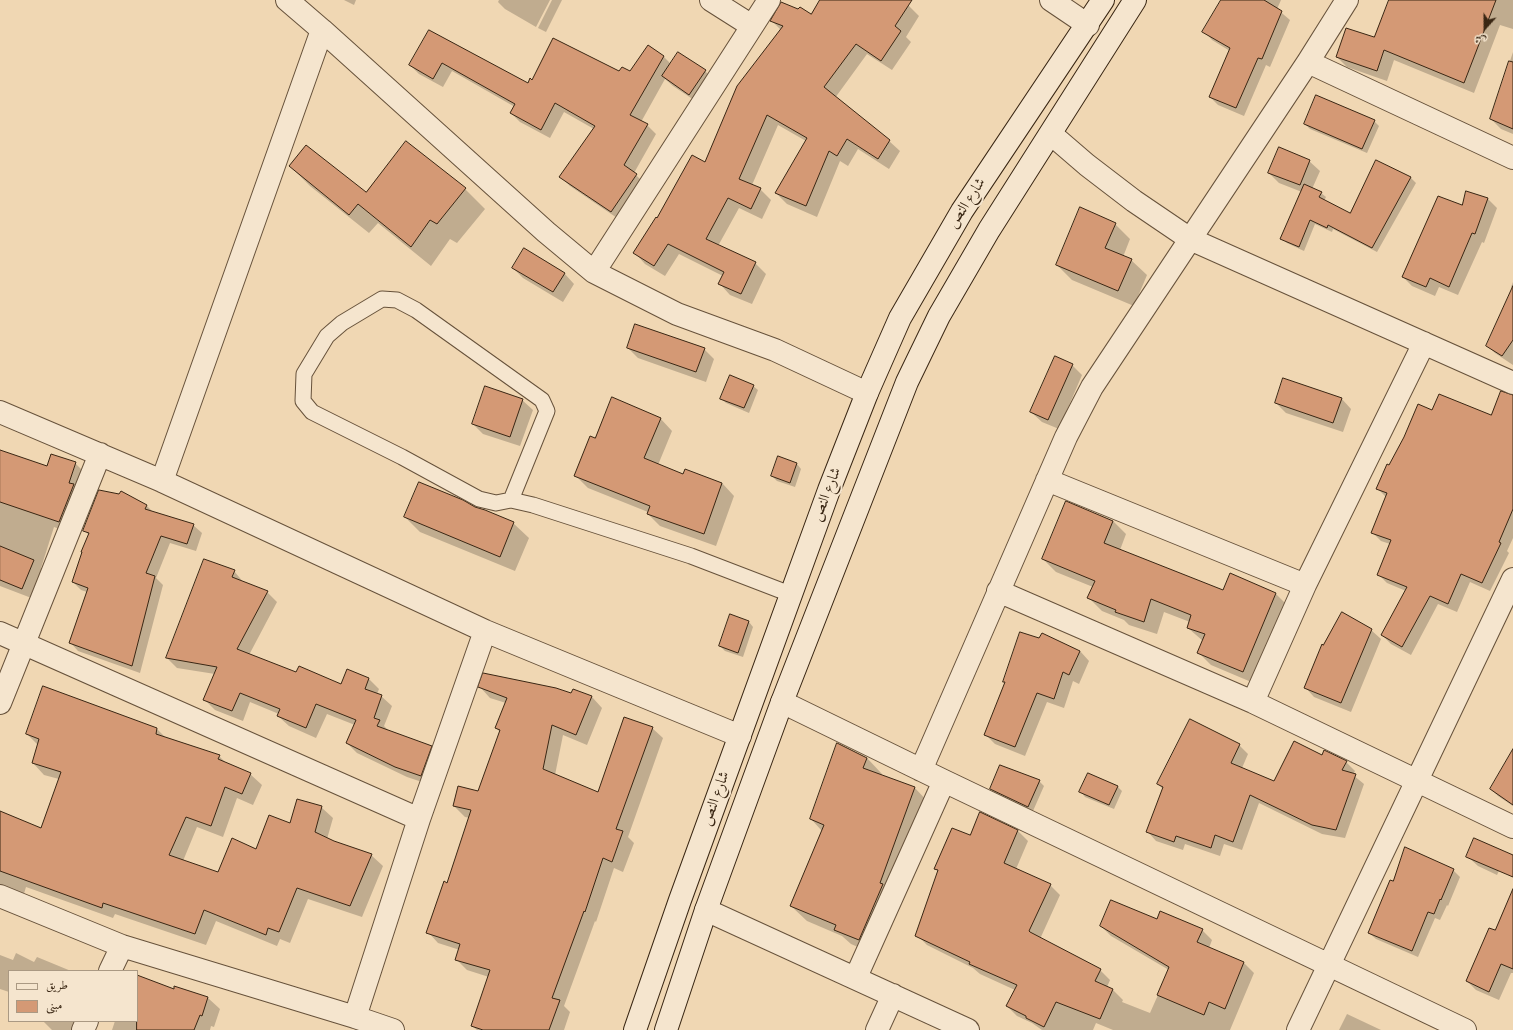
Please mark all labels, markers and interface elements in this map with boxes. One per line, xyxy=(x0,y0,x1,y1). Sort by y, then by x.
north arrow xyxy=(1465,8,1505,48)
text: ش xyxy=(1473,30,1489,49)
street label: شارع النص xyxy=(945,175,991,233)
street label: شارع النص xyxy=(809,465,847,525)
street label: شارع النص xyxy=(699,769,735,829)
legend xyxy=(8,970,138,1022)
text: طريق xyxy=(46,977,68,995)
text: مبنى xyxy=(46,997,62,1015)

